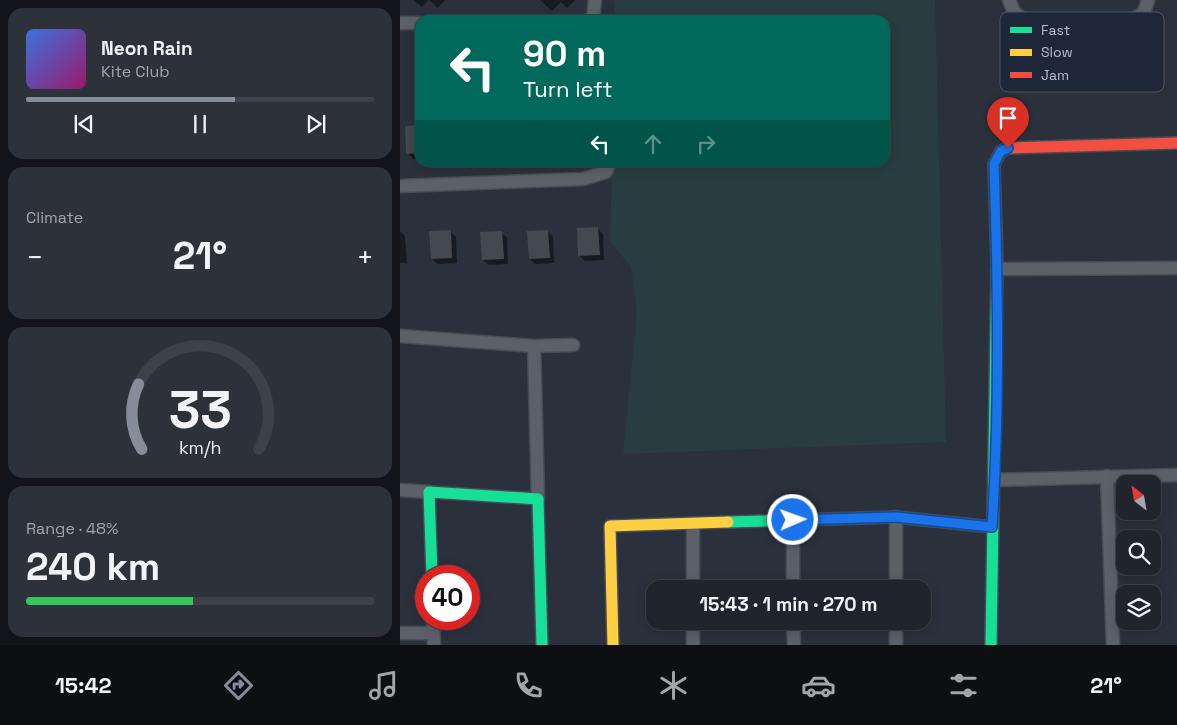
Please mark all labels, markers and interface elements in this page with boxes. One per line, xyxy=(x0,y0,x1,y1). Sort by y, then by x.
legend xyxy=(1000,12,1164,92)
text: Fast xyxy=(1041,21,1070,39)
text: 90 m xyxy=(523,32,606,76)
icon: left xyxy=(440,35,505,100)
text: Neon Rain xyxy=(101,36,193,61)
text: Slow xyxy=(1041,43,1073,61)
text: Kite Club xyxy=(101,61,170,82)
text: Jam xyxy=(1041,66,1069,84)
text: Turn left xyxy=(523,75,613,103)
pin xyxy=(987,97,1029,148)
icon: arrive xyxy=(994,104,1022,132)
icon: previous xyxy=(70,110,98,138)
icon: pause xyxy=(186,110,214,138)
icon: next xyxy=(302,110,330,138)
icon: left xyxy=(586,130,614,158)
icon: ahead xyxy=(639,130,667,158)
icon: right xyxy=(692,130,720,158)
text: Climate xyxy=(26,207,83,228)
text: 21° xyxy=(173,232,227,280)
text: − xyxy=(26,239,43,275)
text: + xyxy=(357,239,374,275)
text: 33 xyxy=(168,377,232,443)
text: km/h xyxy=(179,436,221,459)
north arrow xyxy=(1116,475,1161,520)
map controls xyxy=(1116,475,1161,630)
position arrow xyxy=(766,493,818,545)
text: Range · 48% xyxy=(26,518,118,539)
button: search xyxy=(1116,530,1161,575)
text: 240 km xyxy=(26,543,160,591)
speed limit sign: 40 xyxy=(415,565,480,630)
button: layers xyxy=(1116,585,1161,630)
text: 15:43 · 1 min · 270 m xyxy=(699,592,878,617)
icon: directions xyxy=(221,668,256,703)
icon: music xyxy=(366,668,401,703)
icon: phone xyxy=(511,668,546,703)
icon: climate xyxy=(656,668,691,703)
icon: car xyxy=(801,668,836,703)
icon: filters xyxy=(946,668,981,703)
text: 15:42 xyxy=(55,671,112,699)
text: 21° xyxy=(1090,671,1122,699)

